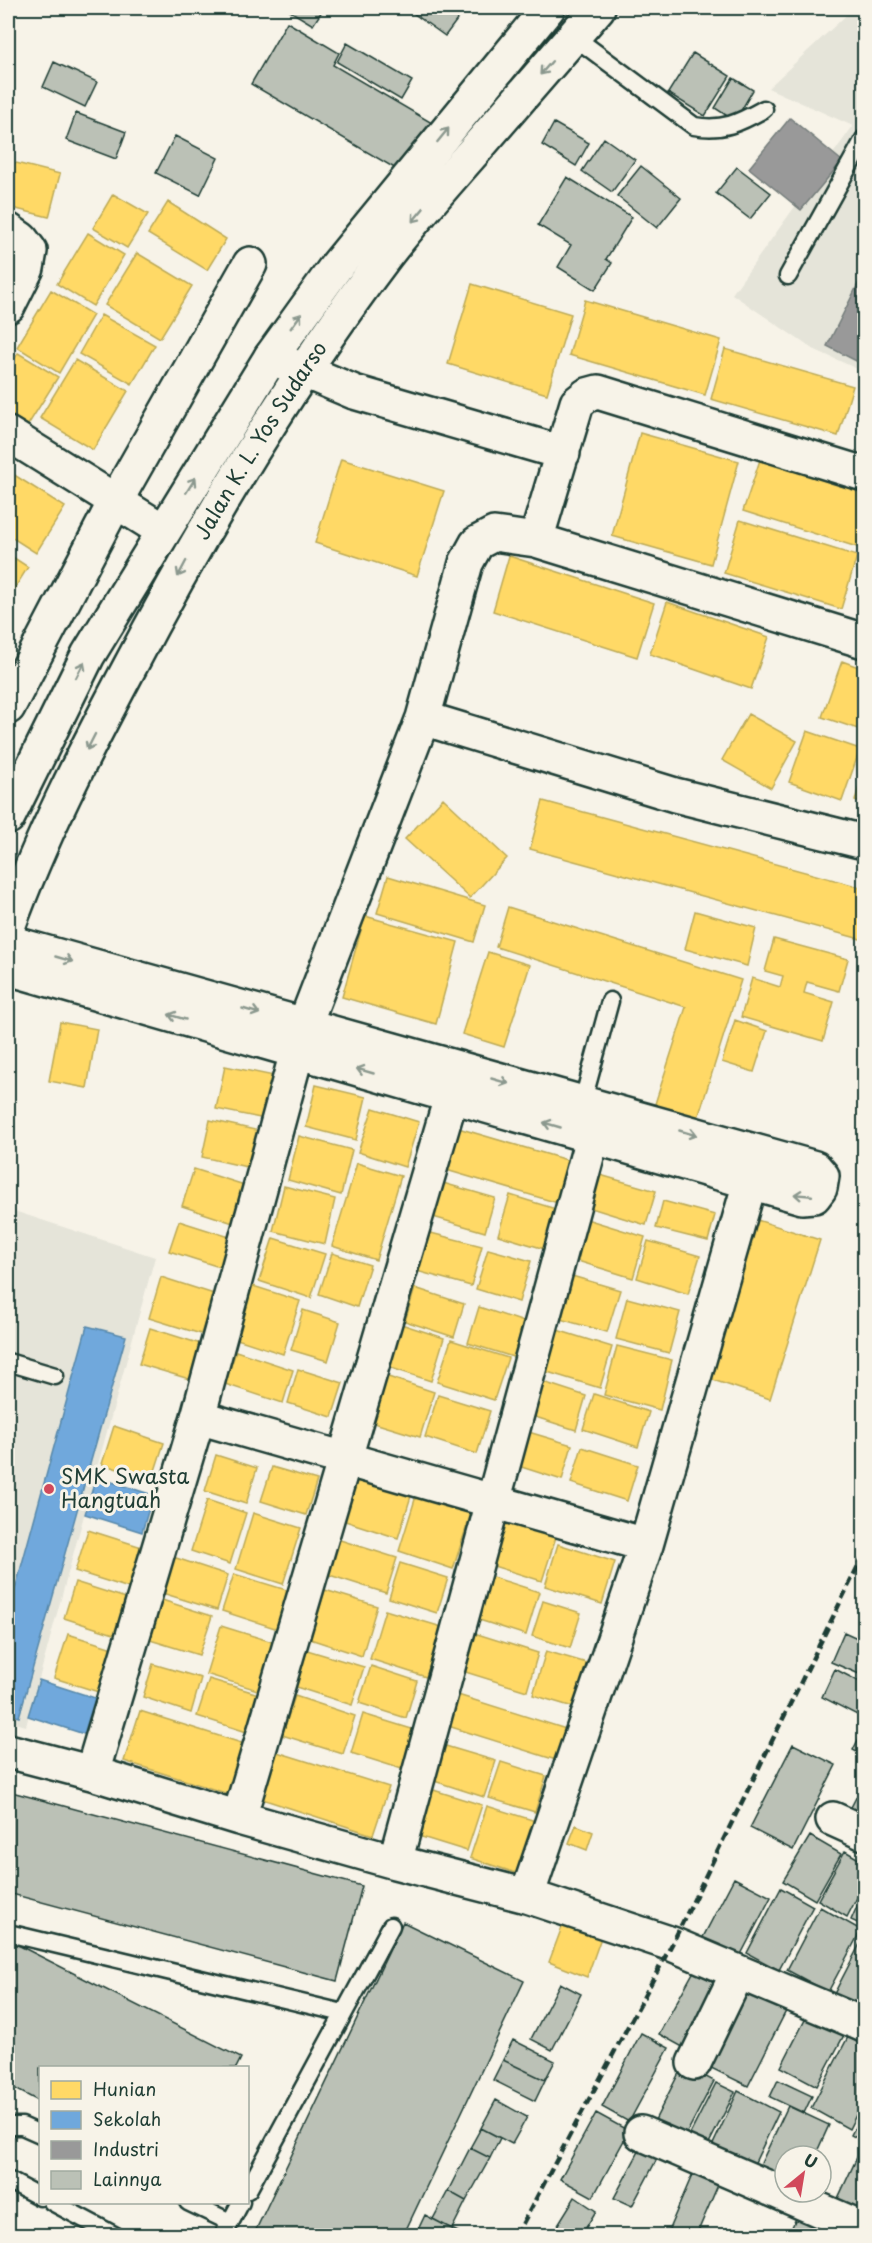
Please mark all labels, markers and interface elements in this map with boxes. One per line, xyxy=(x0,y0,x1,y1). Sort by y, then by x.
one-way arrow xyxy=(539,60,553,75)
one-way arrow xyxy=(436,127,449,143)
one-way arrow xyxy=(412,207,425,223)
one-way arrow xyxy=(290,314,303,330)
street label: Jalan K. L. Yos Sudarso xyxy=(185,334,334,545)
one-way arrow xyxy=(185,477,197,494)
one-way arrow xyxy=(176,560,188,577)
one-way arrow xyxy=(74,662,86,680)
one-way arrow xyxy=(85,732,97,750)
one-way arrow xyxy=(54,954,73,965)
one-way arrow xyxy=(242,1006,261,1018)
one-way arrow xyxy=(168,1011,187,1022)
one-way arrow xyxy=(356,1065,375,1076)
one-way arrow xyxy=(490,1076,509,1087)
one-way arrow xyxy=(543,1119,562,1131)
one-way arrow xyxy=(678,1128,697,1140)
one-way arrow xyxy=(794,1189,813,1200)
place label: SMK Swasta Hangtuah xyxy=(61,1459,189,1515)
marker: SMK Swasta Hangtuah xyxy=(42,1482,56,1496)
legend xyxy=(39,2066,249,2204)
text: Hunian xyxy=(93,2075,156,2102)
text: Sekolah xyxy=(93,2105,161,2132)
text: Industri xyxy=(93,2135,159,2162)
north arrow xyxy=(773,2144,833,2204)
text: U xyxy=(800,2147,822,2174)
text: Lainnya xyxy=(93,2165,162,2192)

